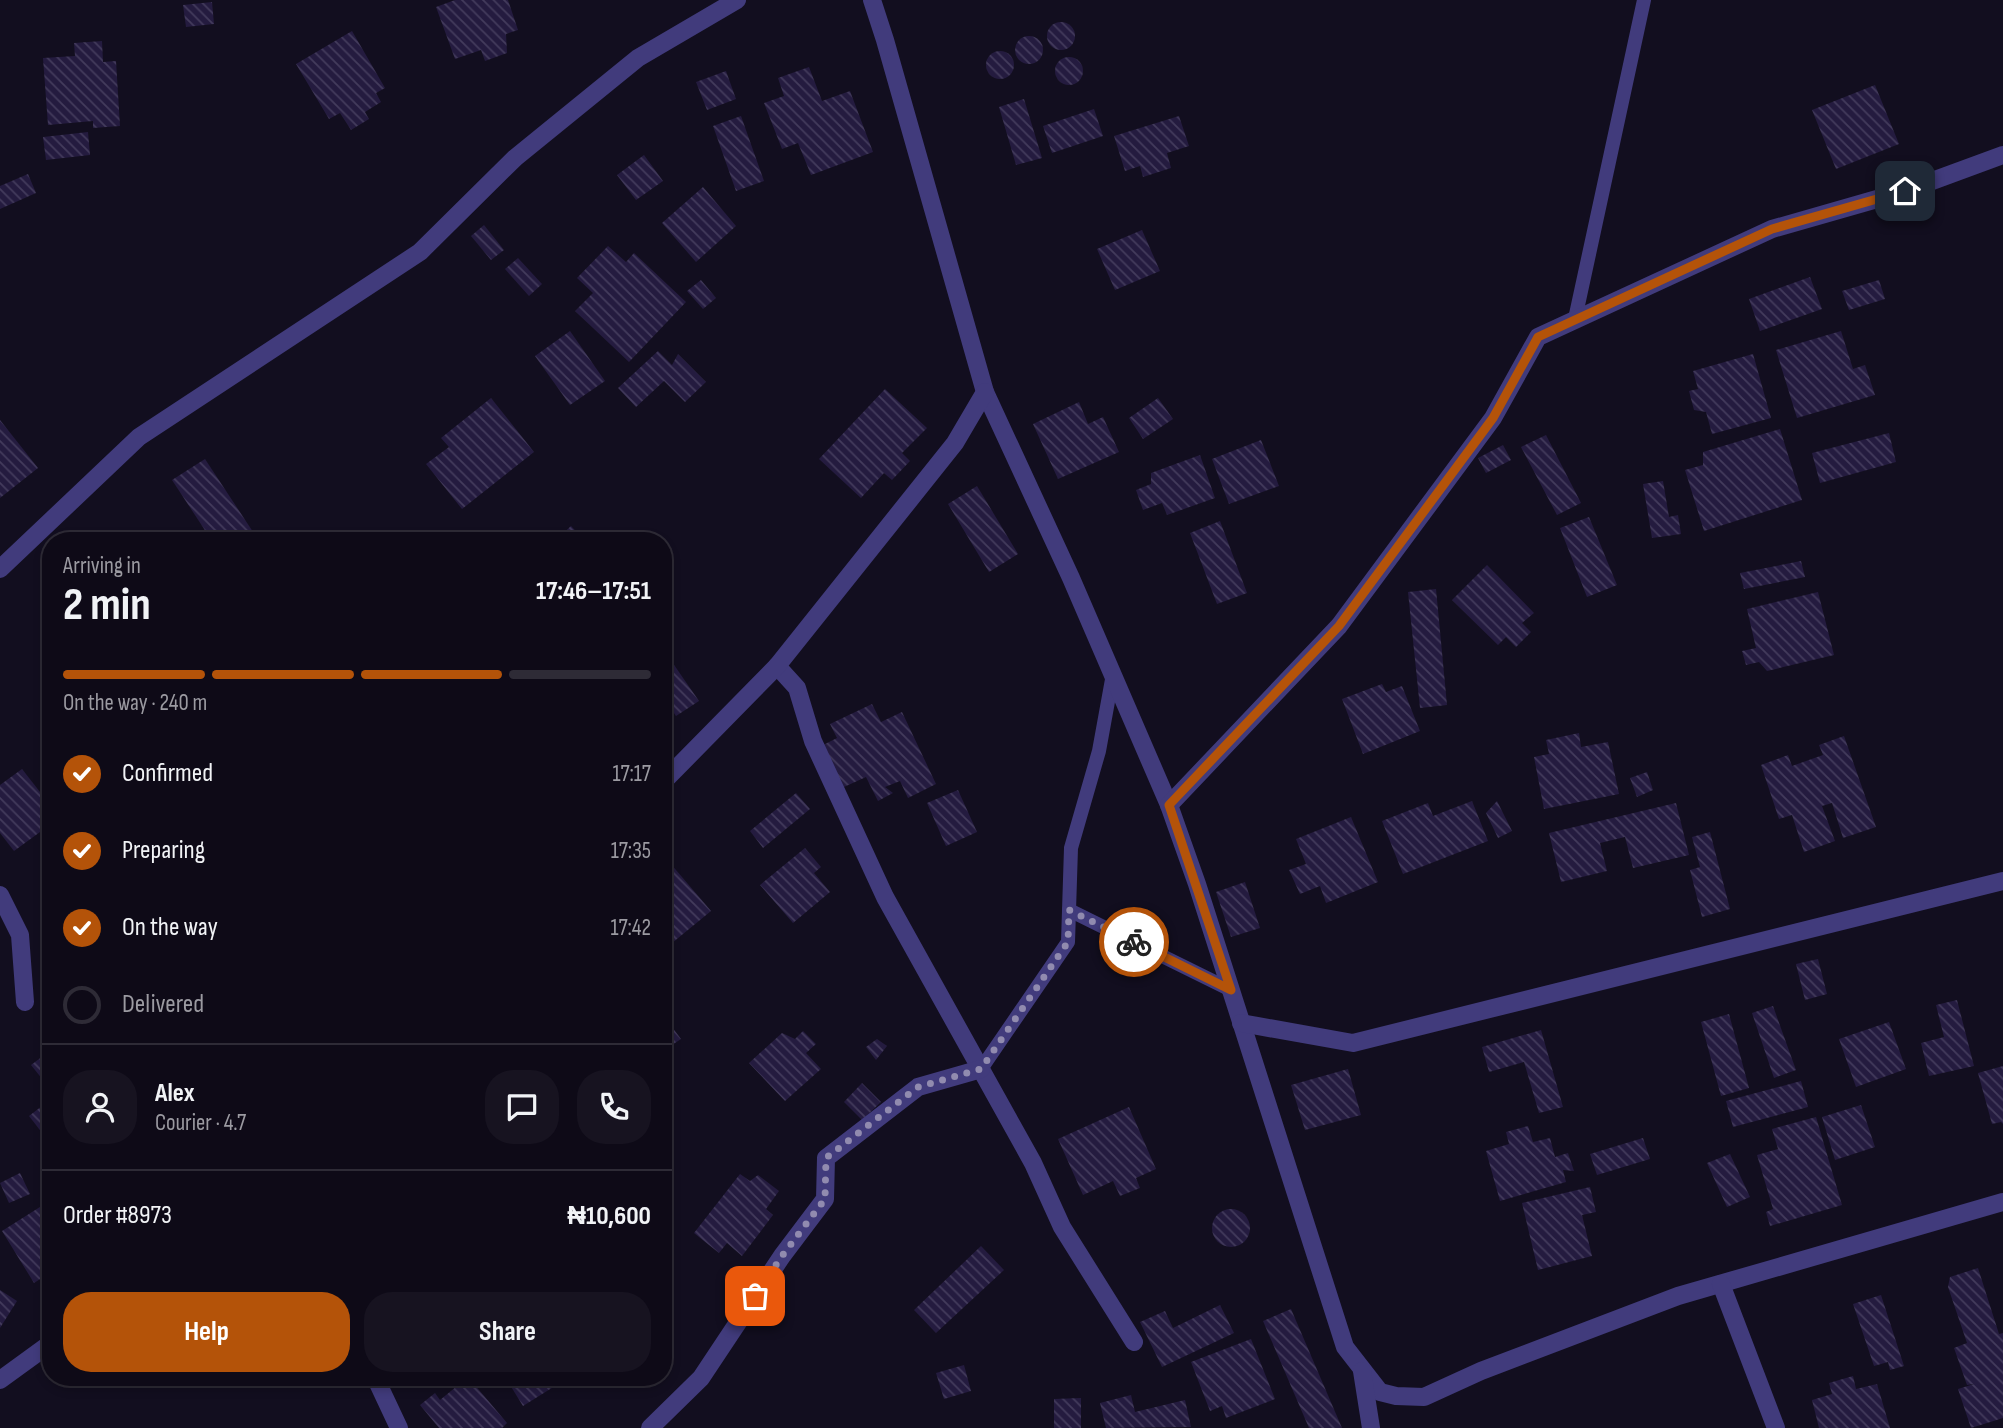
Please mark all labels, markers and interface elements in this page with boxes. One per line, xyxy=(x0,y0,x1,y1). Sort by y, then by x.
pin xyxy=(1875,161,1935,221)
icon: home xyxy=(1886,172,1924,210)
text: Arriving in xyxy=(63,552,141,580)
text: 17:46–17:51 xyxy=(536,576,651,607)
text: 2 min xyxy=(63,578,151,633)
text: On the way · 240 m xyxy=(63,689,207,717)
icon: check xyxy=(63,755,101,793)
text: Confirmed xyxy=(122,758,213,789)
text: 17:17 xyxy=(612,760,651,788)
icon: check xyxy=(63,832,101,870)
text: Preparing xyxy=(122,835,205,866)
text: 17:35 xyxy=(611,837,651,865)
courier xyxy=(1099,907,1169,977)
icon: check xyxy=(63,909,101,947)
text: On the way xyxy=(122,912,218,943)
text: 17:42 xyxy=(610,914,651,942)
icon: bike xyxy=(1115,923,1153,961)
text: Delivered xyxy=(122,989,204,1020)
button: person xyxy=(63,1070,137,1144)
button: chat xyxy=(485,1070,559,1144)
button: phone xyxy=(577,1070,651,1144)
text: Alex xyxy=(155,1078,195,1109)
text: Courier · 4.7 xyxy=(155,1109,246,1137)
text: Order #8973 xyxy=(63,1200,172,1231)
text: ₦10,600 xyxy=(567,1201,651,1232)
pin xyxy=(725,1266,785,1326)
icon: bag xyxy=(736,1277,774,1315)
button: Help xyxy=(63,1292,350,1372)
button: Share xyxy=(364,1292,651,1372)

